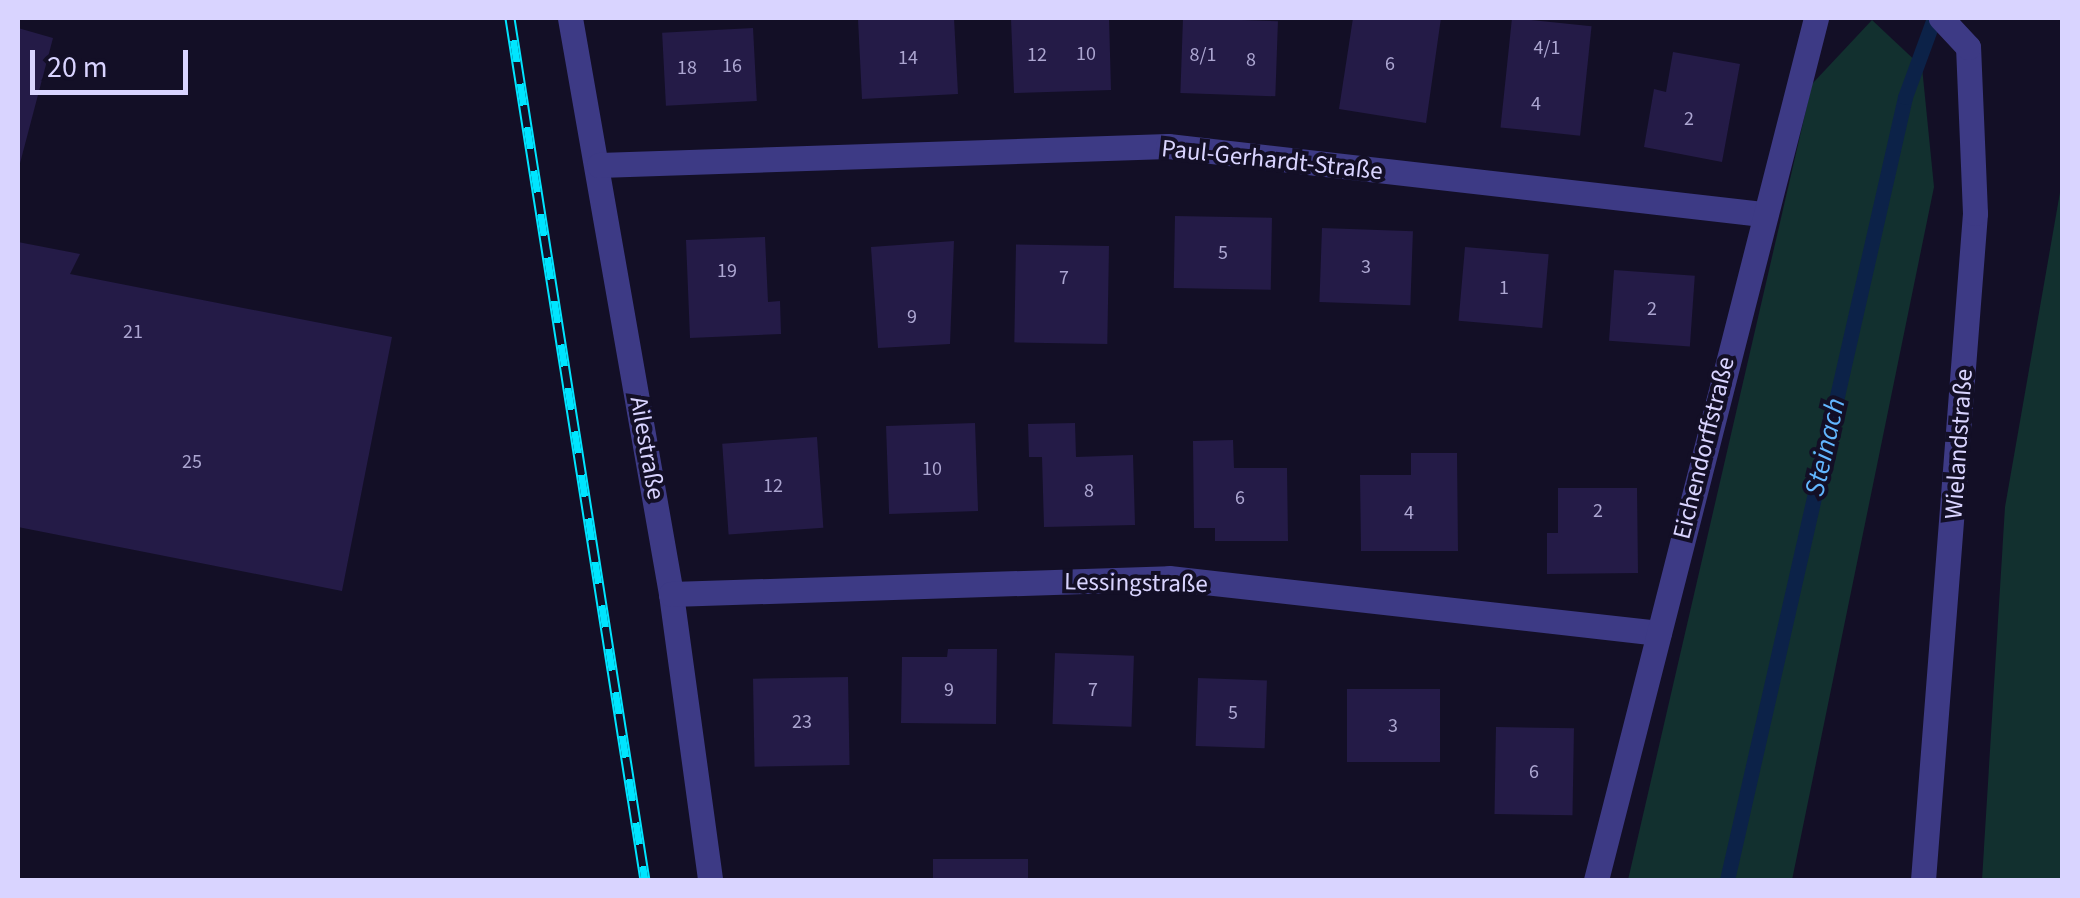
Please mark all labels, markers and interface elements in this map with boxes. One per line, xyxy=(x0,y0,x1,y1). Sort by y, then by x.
scale bar xyxy=(35,30,192,92)
house number: 4/1 xyxy=(1534,36,1560,60)
house number: 10 xyxy=(1076,42,1096,66)
house number: 12 xyxy=(1027,43,1047,67)
house number: 8/1 xyxy=(1190,43,1216,67)
text: 20 m xyxy=(47,46,108,89)
house number: 14 xyxy=(898,46,918,70)
house number: 8 xyxy=(1246,48,1256,72)
house number: 6 xyxy=(1385,52,1395,76)
house number: 16 xyxy=(722,54,742,78)
house number: 18 xyxy=(677,56,697,80)
house number: 4 xyxy=(1531,92,1541,116)
house number: 2 xyxy=(1684,107,1694,131)
street label: Paul-Gerhardt-Straße xyxy=(1160,133,1384,187)
house number: 5 xyxy=(1218,241,1228,265)
house number: 3 xyxy=(1361,255,1371,279)
house number: 19 xyxy=(717,259,737,283)
house number: 7 xyxy=(1059,266,1069,290)
house number: 1 xyxy=(1499,276,1509,300)
house number: 2 xyxy=(1647,297,1657,321)
house number: 9 xyxy=(907,305,917,329)
house number: 21 xyxy=(123,320,143,344)
street label: Eichendorffstraße xyxy=(1667,354,1741,542)
street label: Wielandstraße xyxy=(1939,368,1979,520)
street label: Ailestraße xyxy=(623,394,671,502)
water label: Steinach xyxy=(1797,395,1853,499)
house number: 25 xyxy=(182,450,202,474)
house number: 10 xyxy=(922,457,942,481)
house number: 12 xyxy=(763,474,783,498)
house number: 8 xyxy=(1084,479,1094,503)
house number: 6 xyxy=(1235,486,1245,510)
house number: 2 xyxy=(1593,499,1603,523)
house number: 4 xyxy=(1404,501,1414,525)
street label: Lessingstraße xyxy=(1064,567,1208,599)
house number: 9 xyxy=(944,678,954,702)
house number: 7 xyxy=(1088,678,1098,702)
house number: 5 xyxy=(1228,701,1238,725)
house number: 23 xyxy=(792,710,812,734)
house number: 3 xyxy=(1388,714,1398,738)
house number: 6 xyxy=(1529,760,1539,784)

